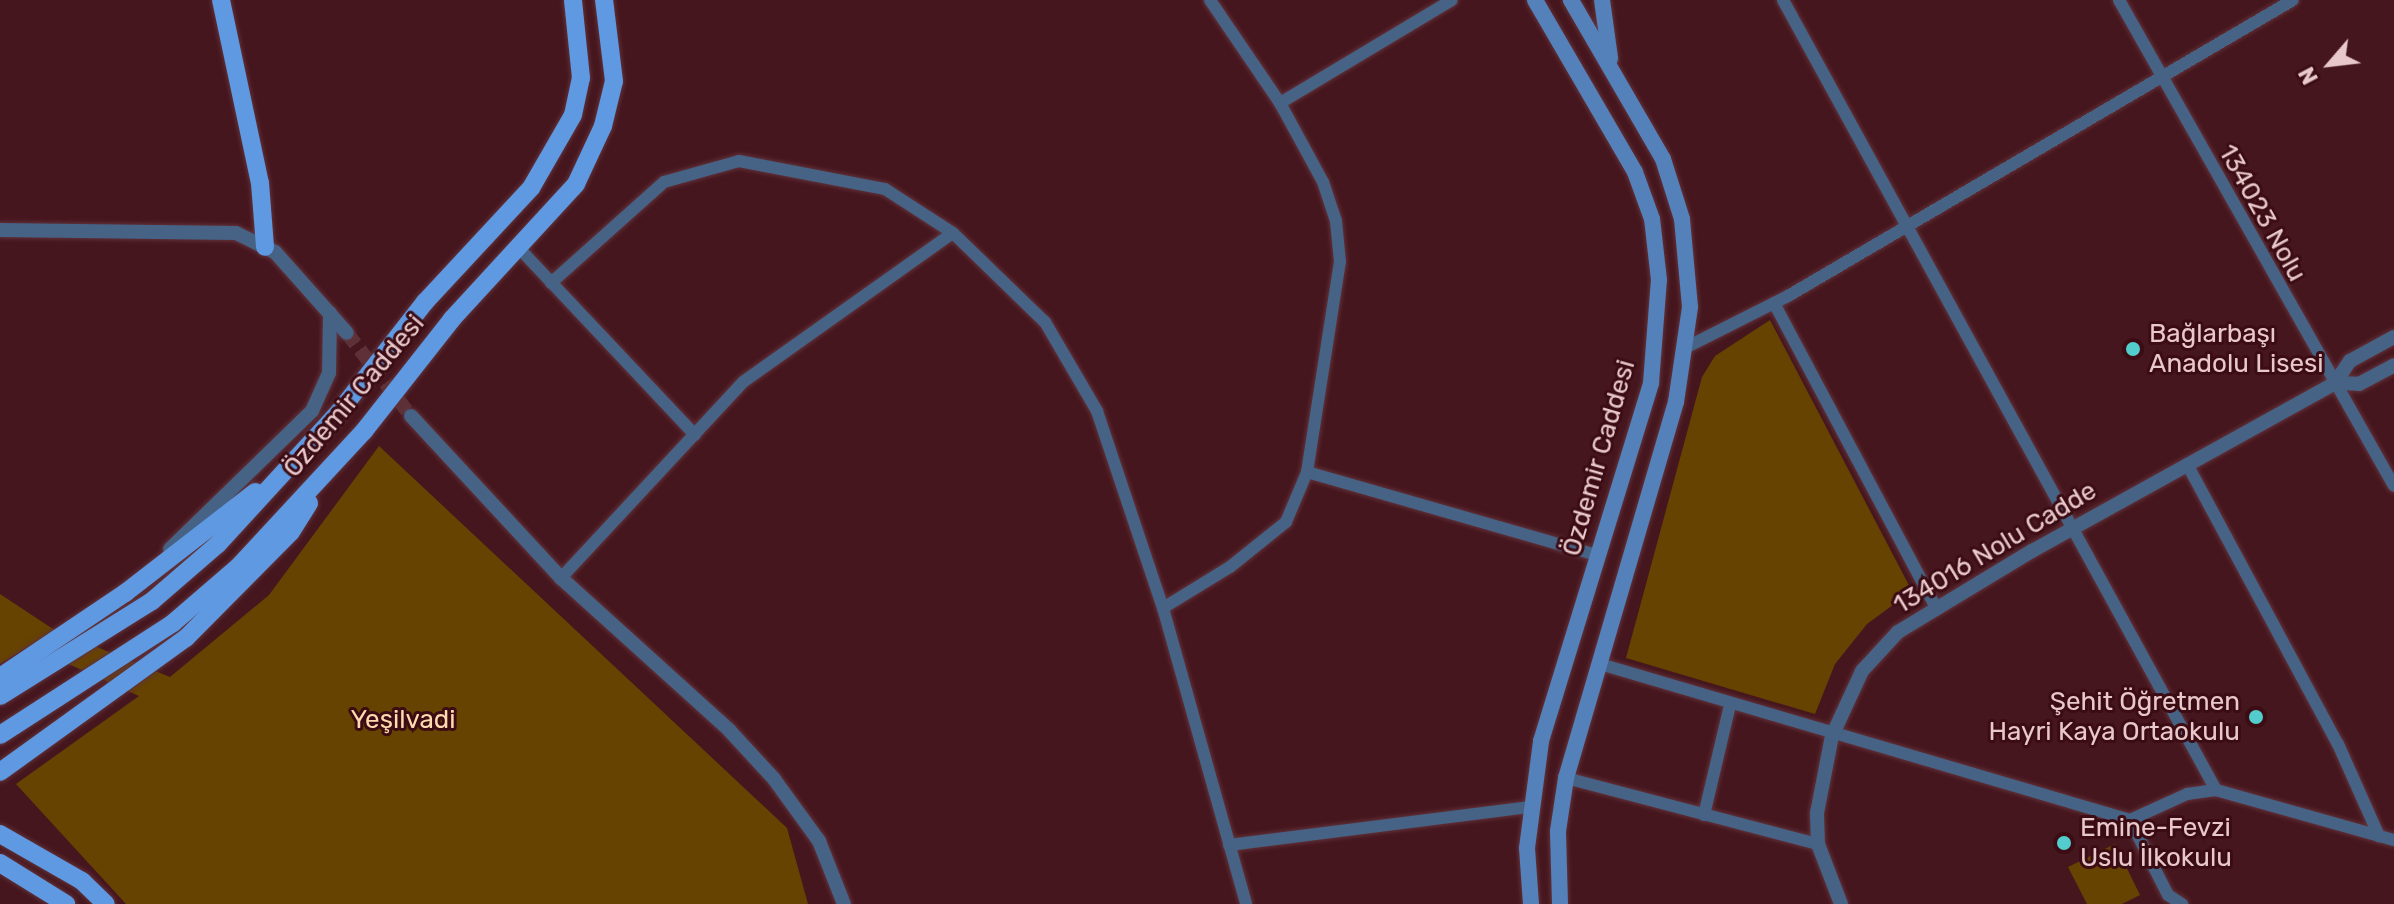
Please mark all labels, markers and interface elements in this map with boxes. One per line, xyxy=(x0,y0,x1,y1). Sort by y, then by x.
north arrow xyxy=(2290,24,2370,104)
text: N xyxy=(2293,62,2324,89)
street label: 134023 Nolu xyxy=(2212,139,2312,287)
street label: Özdemir Caddesi xyxy=(277,308,431,484)
place label: Bağlarbaşı Anadolu Lisesi xyxy=(2149,318,2324,380)
marker: Bağlarbaşı Anadolu Lisesi xyxy=(2124,340,2142,358)
street label: Özdemir Caddesi xyxy=(1556,356,1642,560)
street label: 134016 Nolu Cadde xyxy=(1888,475,2102,621)
place label: Şehit Öğretmen Hayri Kaya Ortaokulu xyxy=(1988,686,2240,748)
park label: Yeşilvadi xyxy=(350,704,456,736)
marker: Şehit Öğretmen Hayri Kaya Ortaokulu xyxy=(2247,708,2265,726)
place label: Emine-Fevzi Uslu İlkokulu xyxy=(2080,812,2232,874)
marker: Emine-Fevzi Uslu İlkokulu xyxy=(2055,834,2073,852)

